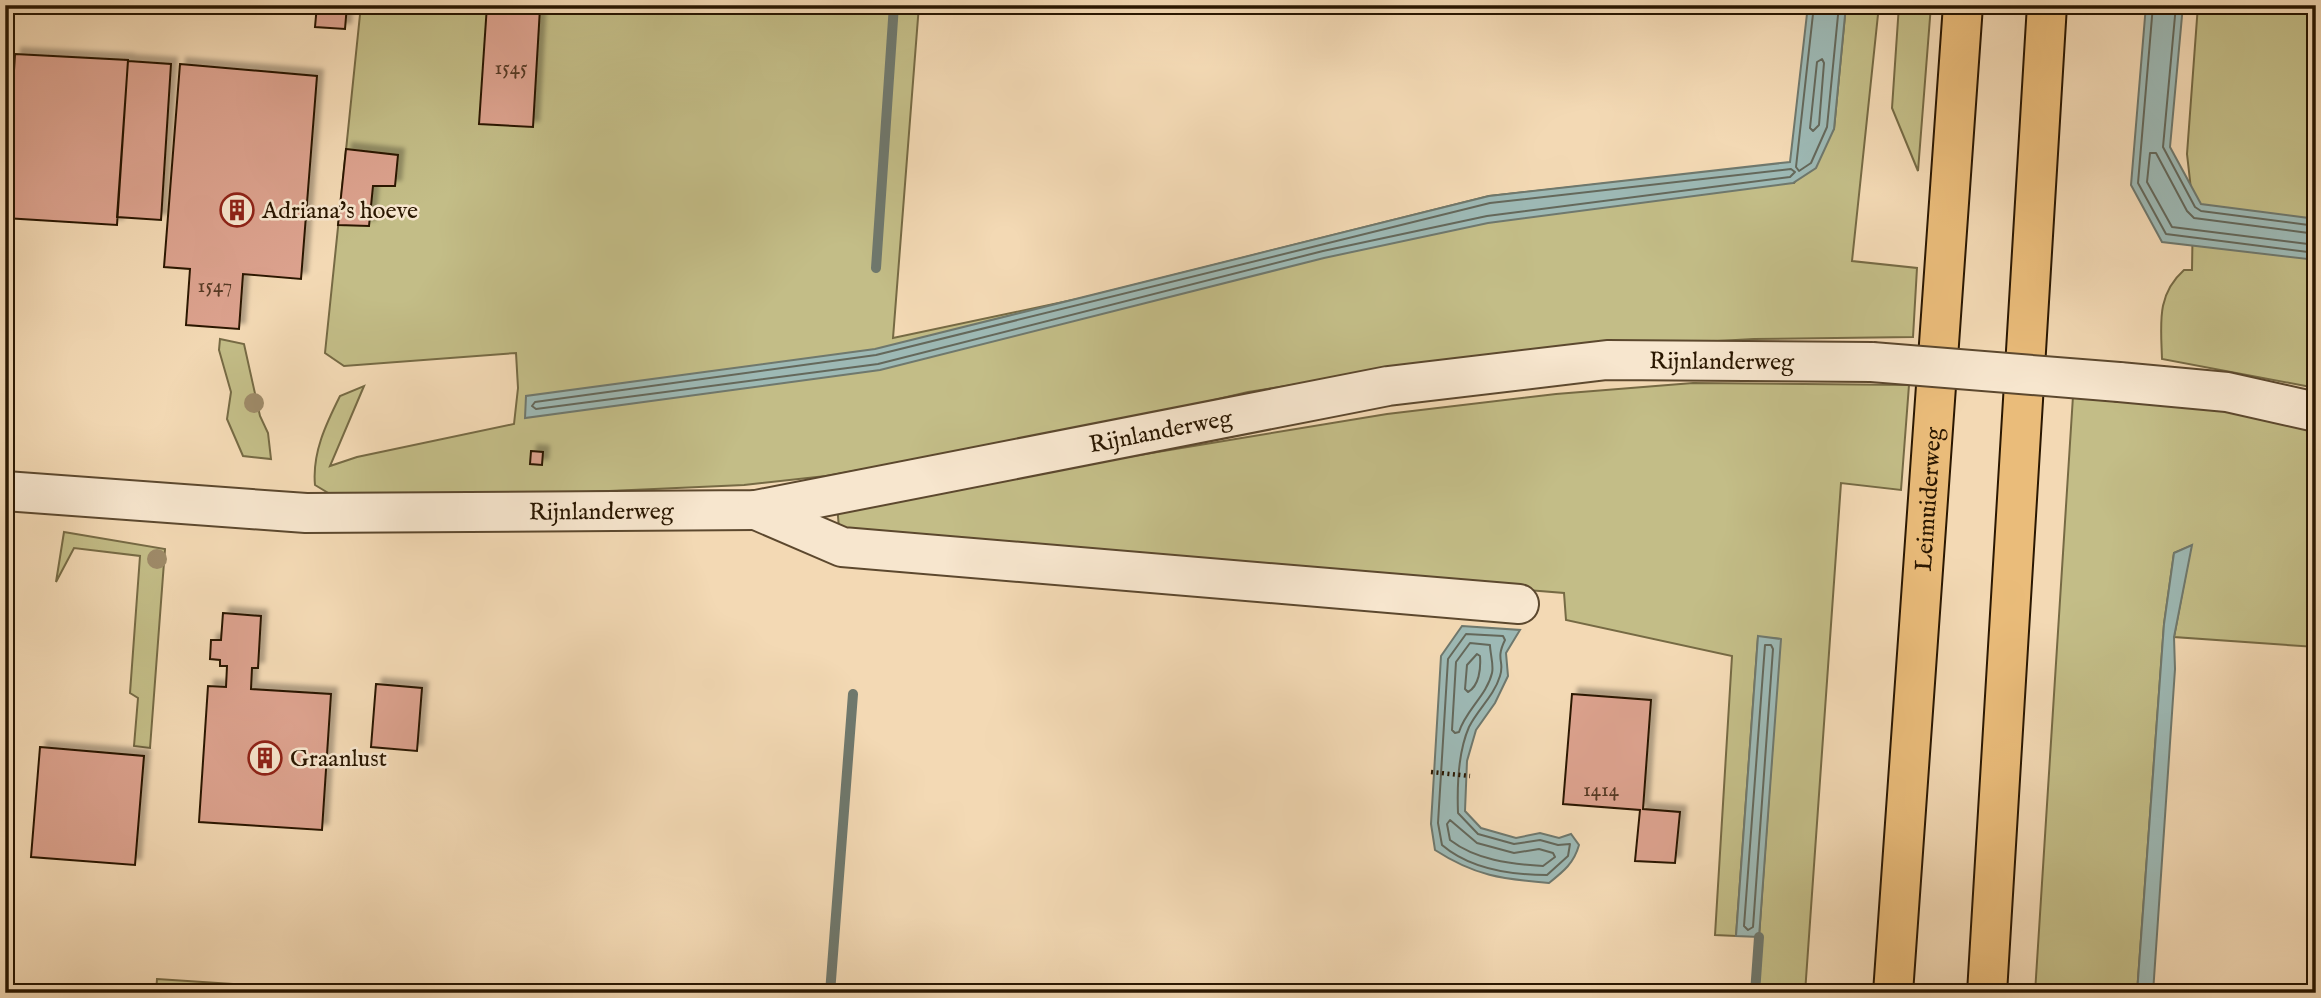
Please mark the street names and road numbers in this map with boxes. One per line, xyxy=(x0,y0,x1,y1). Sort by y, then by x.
street label: Rijnlanderweg xyxy=(1649,346,1795,378)
street label: Rijnlanderweg xyxy=(1087,403,1236,461)
street label: Leimuiderweg xyxy=(1909,425,1950,572)
street label: Rijnlanderweg xyxy=(529,497,675,529)

